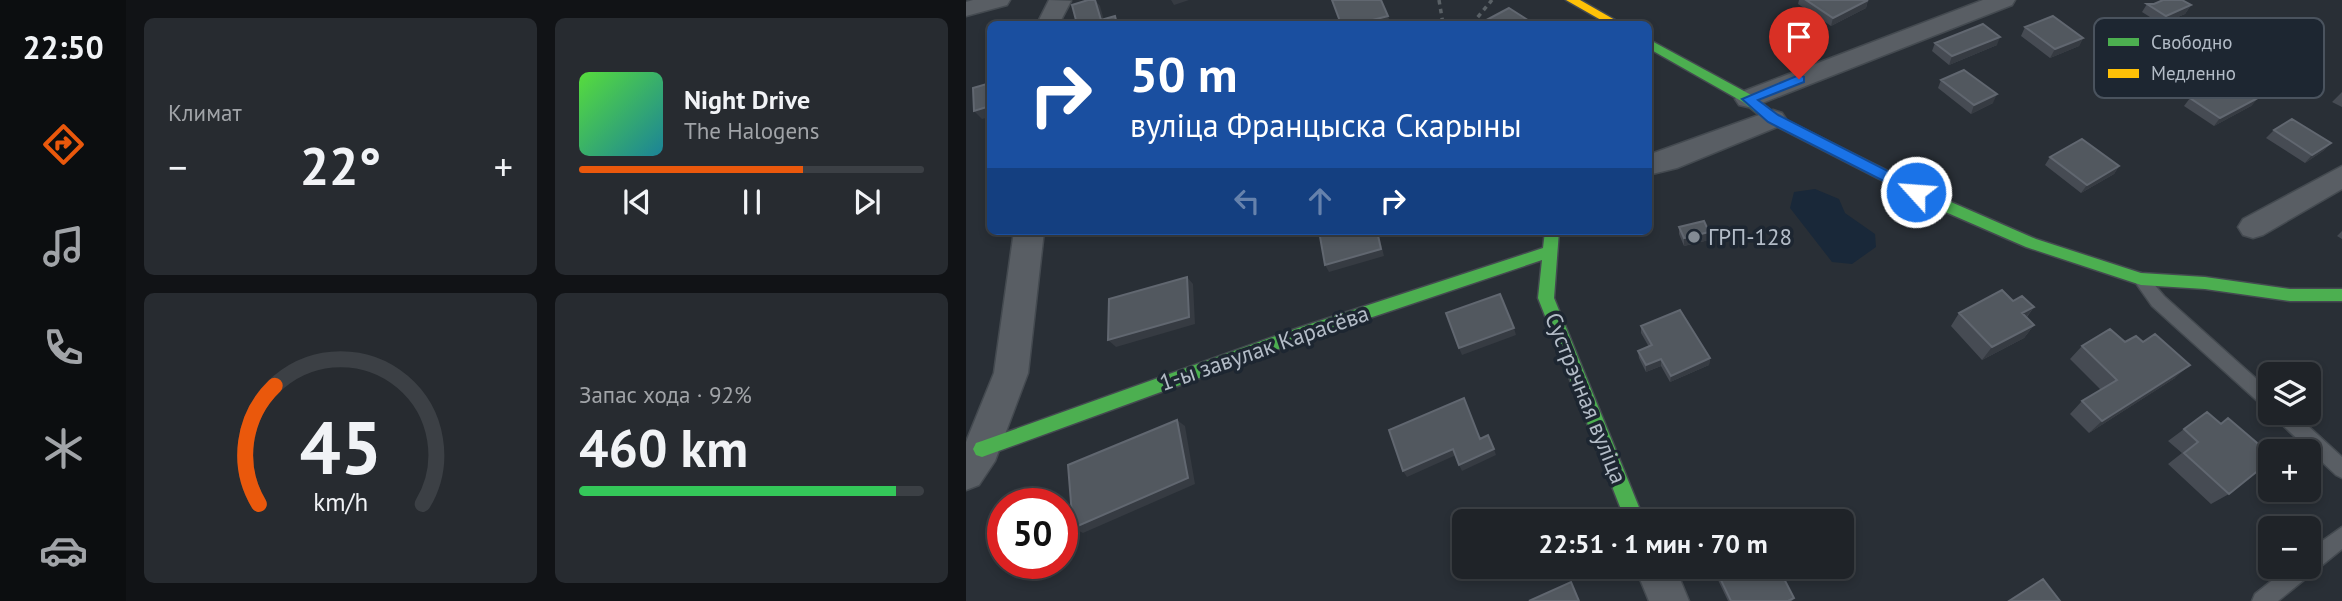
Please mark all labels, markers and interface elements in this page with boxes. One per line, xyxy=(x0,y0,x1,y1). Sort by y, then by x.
pin xyxy=(1769,7,1829,79)
icon: arrive xyxy=(1780,18,1818,56)
legend xyxy=(2094,18,2324,98)
text: 22:50 xyxy=(22,26,104,68)
text: Свободно xyxy=(2151,30,2233,54)
text: 50 m xyxy=(1130,42,1237,106)
icon: right xyxy=(1015,49,1106,140)
text: Медленно xyxy=(2151,61,2236,85)
text: Night Drive xyxy=(684,83,810,116)
text: Климат xyxy=(168,98,242,127)
text: вуліца Францыска Скарыны xyxy=(1130,104,1522,146)
text: The Halogens xyxy=(684,116,819,145)
icon: directions xyxy=(39,120,88,169)
text: 22° xyxy=(300,132,381,199)
text: − xyxy=(168,142,187,191)
text: + xyxy=(494,142,513,191)
position arrow xyxy=(1879,155,1953,229)
icon: left xyxy=(1228,182,1266,220)
icon: ahead xyxy=(1301,182,1339,220)
icon: right xyxy=(1374,182,1412,220)
icon: previous xyxy=(618,183,656,221)
icon: pause xyxy=(733,183,771,221)
icon: next xyxy=(848,183,886,221)
icon: music xyxy=(39,222,88,271)
place label: ГРП-128 xyxy=(1708,222,1792,251)
marker: ГРП-128 xyxy=(1686,229,1702,245)
street label: 1-ы завулак Карасёва xyxy=(1155,298,1372,397)
street label: Сустрэчная вуліца xyxy=(1539,308,1634,487)
icon: phone xyxy=(39,323,88,372)
map controls xyxy=(2258,362,2321,579)
button: layers xyxy=(2258,362,2321,425)
text: Запас хода · 92% xyxy=(579,380,752,409)
text: 45 xyxy=(299,400,382,494)
text: 460 km xyxy=(579,414,748,481)
icon: climate xyxy=(39,424,88,473)
button: + xyxy=(2258,439,2321,502)
text: km/h xyxy=(313,486,368,518)
speed limit sign: 50 xyxy=(987,488,1078,579)
button: − xyxy=(2258,516,2321,579)
icon: car xyxy=(39,526,88,575)
text: 22:51 · 1 мин · 70 m xyxy=(1538,527,1768,560)

